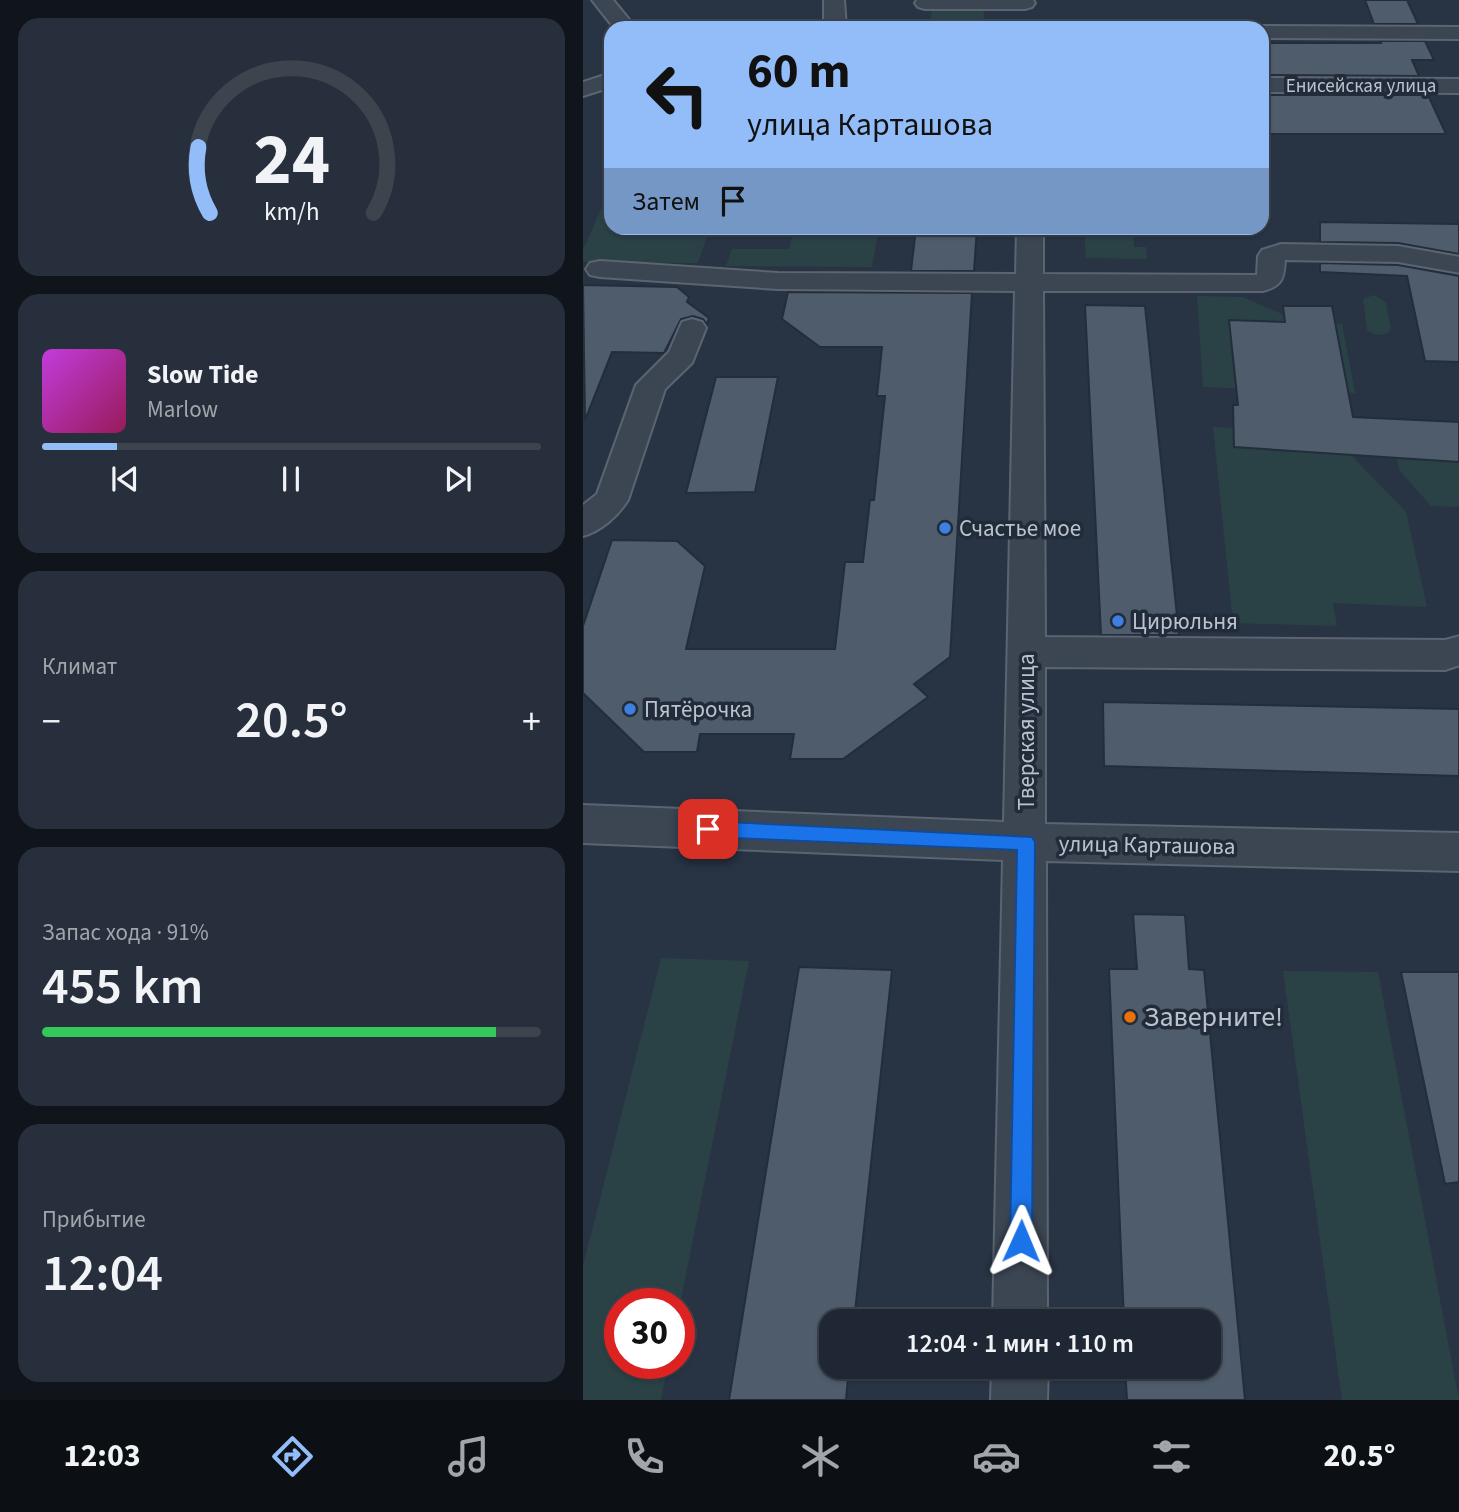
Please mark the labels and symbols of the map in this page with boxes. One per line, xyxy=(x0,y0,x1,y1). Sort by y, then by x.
street label: Енисейская улица xyxy=(1286,73,1436,100)
place label: Счастье мое xyxy=(959,512,1081,545)
marker: Счастье мое xyxy=(937,520,953,536)
place label: Цирюльня xyxy=(1132,605,1238,638)
marker: Цирюльня xyxy=(1110,613,1126,629)
street label: Тверская улица xyxy=(1010,653,1043,811)
place label: Пятёрочка xyxy=(644,693,752,726)
marker: Пятёрочка xyxy=(622,701,638,717)
pin xyxy=(678,799,738,859)
street label: улица Карташова xyxy=(1058,827,1236,863)
place label: Заверните! xyxy=(1144,997,1283,1037)
marker: Заверните! xyxy=(1122,1009,1138,1025)
position arrow xyxy=(984,1204,1058,1278)
speed limit sign: 30 xyxy=(604,1288,695,1379)

